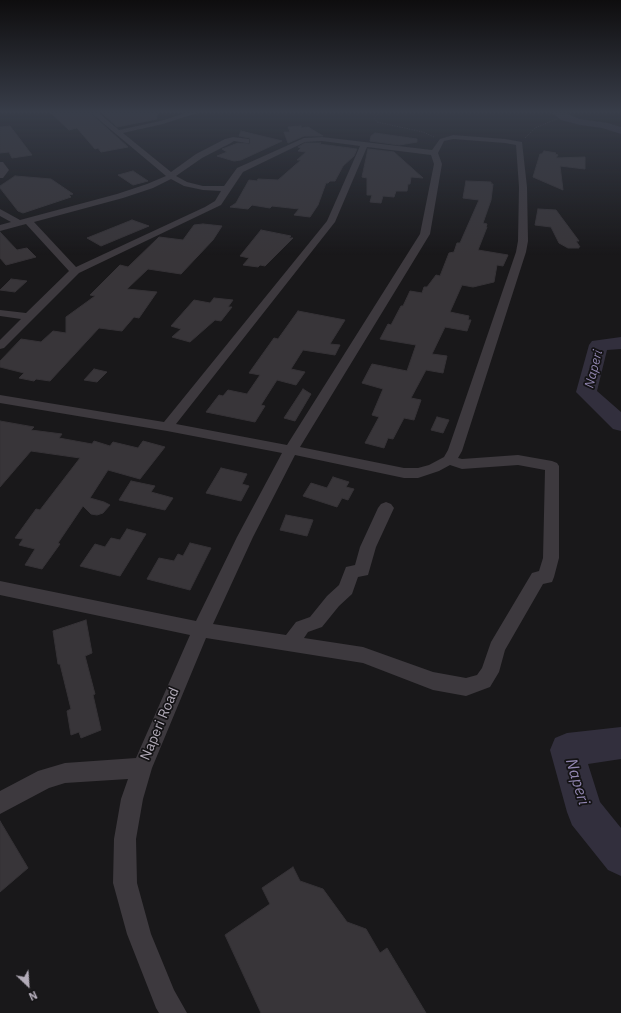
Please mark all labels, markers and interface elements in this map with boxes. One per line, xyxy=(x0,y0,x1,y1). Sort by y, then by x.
water label: Naperi xyxy=(582,348,606,390)
street label: Naperi Road xyxy=(137,685,183,763)
water label: Naperi xyxy=(561,756,593,808)
north arrow xyxy=(8,965,48,1005)
text: N xyxy=(27,988,40,1004)

